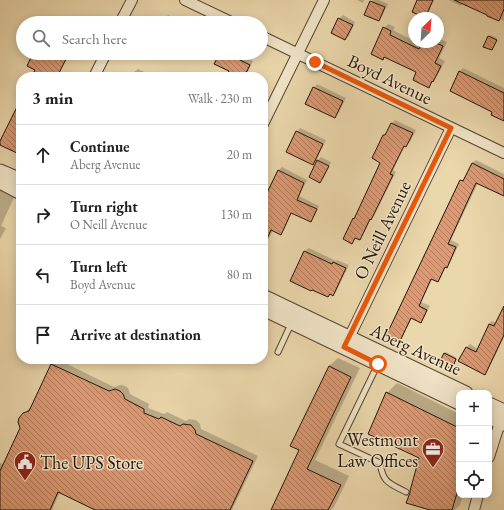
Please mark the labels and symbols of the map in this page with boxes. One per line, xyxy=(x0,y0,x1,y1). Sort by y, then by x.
north arrow xyxy=(408,12,444,48)
street label: Boyd Avenue xyxy=(344,49,436,109)
route end xyxy=(306,53,324,71)
street label: O Neill Avenue xyxy=(348,177,416,283)
street label: Aberg Avenue xyxy=(366,317,465,380)
route start xyxy=(369,355,387,373)
place label: Westmont Law Offices xyxy=(337,428,418,472)
office icon: Westmont Law Offices xyxy=(420,436,446,469)
public building icon: The UPS Store xyxy=(12,449,38,482)
place label: The UPS Store xyxy=(40,451,143,474)

